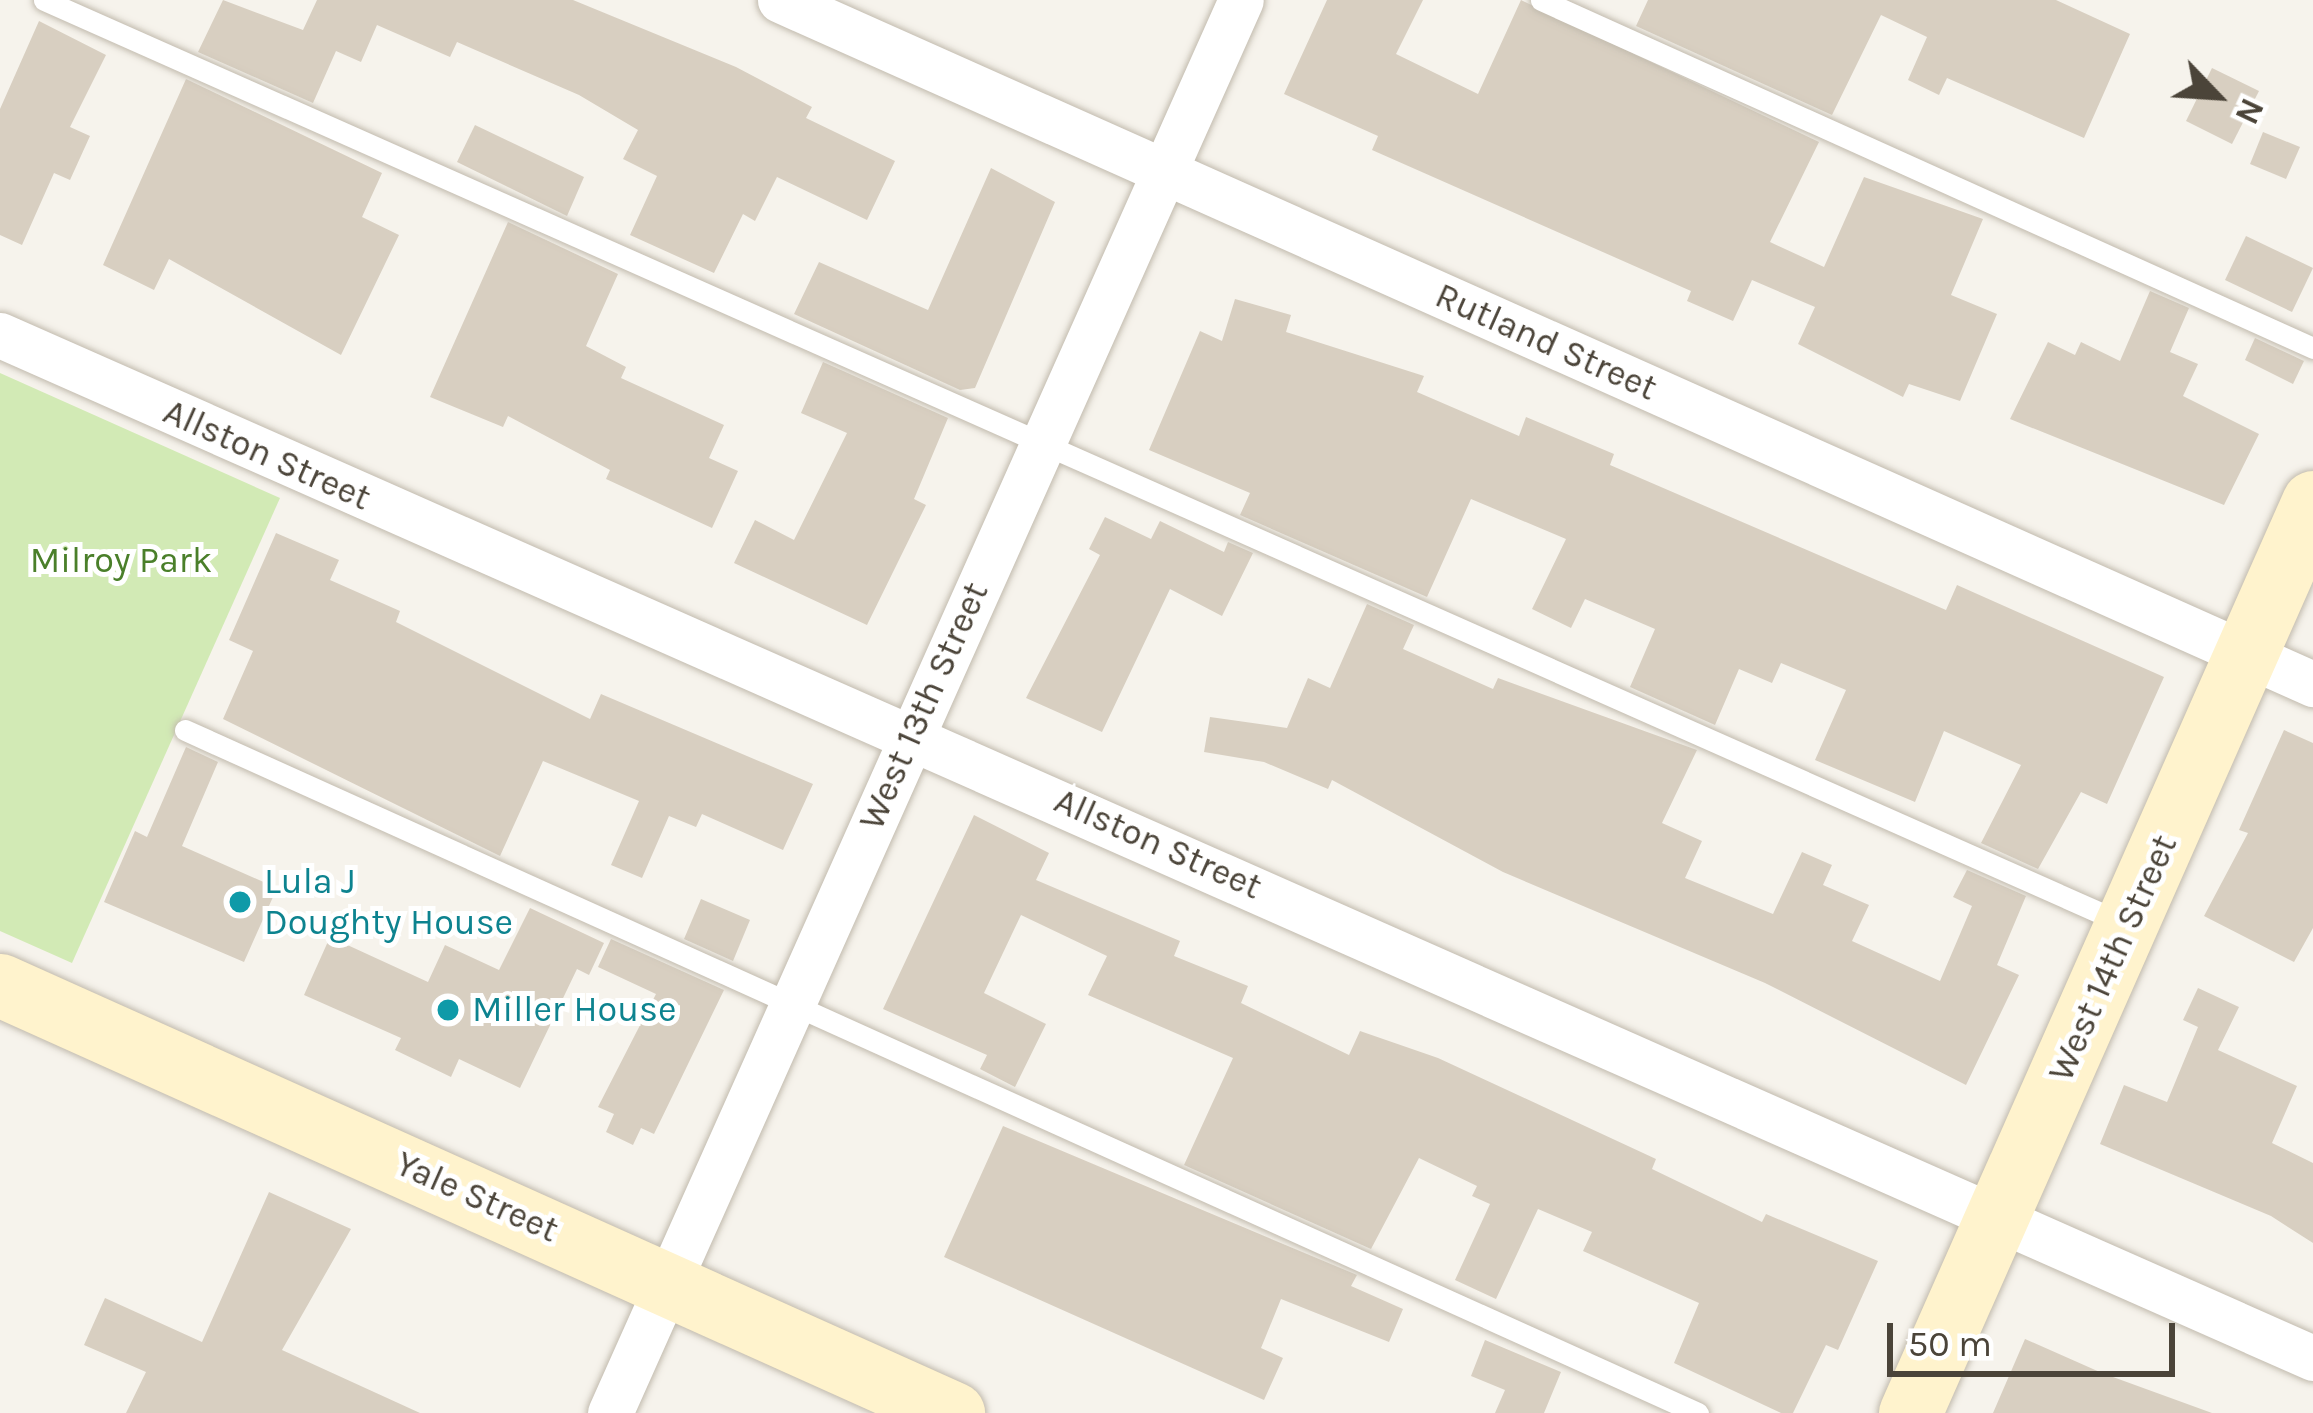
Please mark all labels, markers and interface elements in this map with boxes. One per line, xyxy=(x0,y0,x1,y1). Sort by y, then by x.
north arrow xyxy=(2157,36,2277,156)
text: N xyxy=(2227,92,2272,130)
street label: Rutland Street xyxy=(1429,274,1663,410)
street label: Allston Street xyxy=(157,390,377,520)
park label: Milroy Park xyxy=(30,539,212,583)
street label: West 13th Street xyxy=(850,576,998,836)
street label: Allston Street xyxy=(1048,779,1268,909)
street label: West 14th Street xyxy=(2039,828,2187,1088)
place label: Lula J Doughty House xyxy=(264,859,513,944)
marker: Lula J Doughty House xyxy=(227,889,253,915)
place label: Miller House xyxy=(472,988,676,1032)
marker: Miller House xyxy=(435,997,461,1023)
street label: Yale Street xyxy=(389,1142,565,1252)
scale bar xyxy=(1893,1299,2181,1373)
text: 50 m xyxy=(1908,1323,1992,1365)

